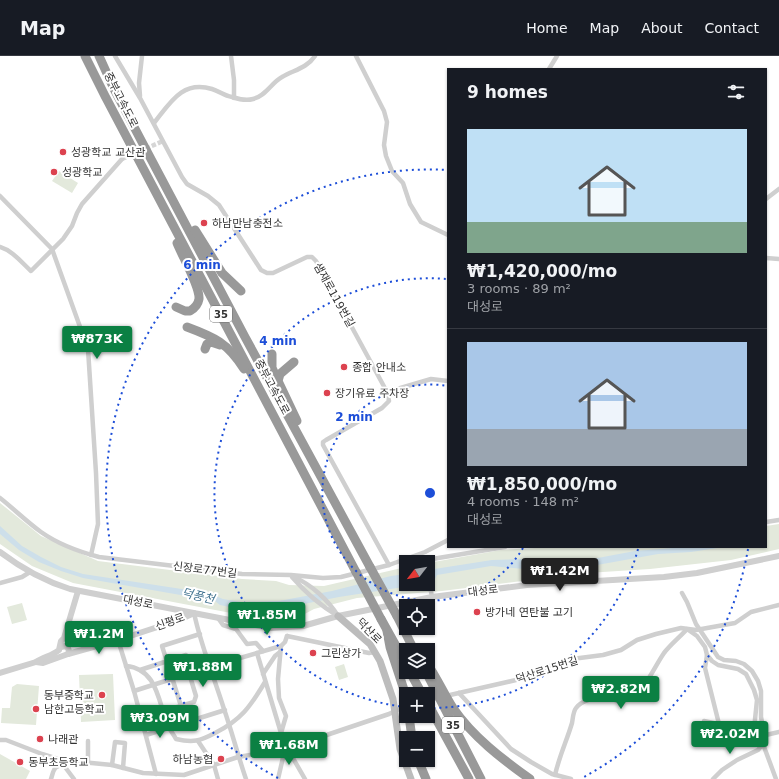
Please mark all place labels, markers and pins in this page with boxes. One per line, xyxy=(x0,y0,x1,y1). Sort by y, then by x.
place label: 성광학교 교산관 xyxy=(71,146,145,159)
marker: 성광학교 교산관 xyxy=(58,147,68,157)
place label: 성광학교 xyxy=(62,166,102,179)
marker: 성광학교 xyxy=(49,167,59,177)
place label: 하남만남충전소 xyxy=(212,217,283,230)
marker: 하남만남충전소 xyxy=(199,218,209,228)
pin: ₩873K xyxy=(69,326,125,360)
place label: 종합 안내소 xyxy=(352,361,406,374)
marker: 종합 안내소 xyxy=(339,362,349,372)
place label: 장기유료 주차장 xyxy=(335,387,409,400)
marker: 장기유료 주차장 xyxy=(322,388,332,398)
centre of rings xyxy=(423,486,437,500)
pin: ₩1.42M xyxy=(527,558,593,592)
pin: ₩1.85M xyxy=(234,602,300,636)
place label: 방가네 연탄불 고기 xyxy=(485,606,573,619)
marker: 방가네 연탄불 고기 xyxy=(472,607,482,617)
pin: ₩1.2M xyxy=(71,621,127,655)
place label: 그린상가 xyxy=(321,647,361,660)
marker: 그린상가 xyxy=(308,648,318,658)
pin: ₩1.88M xyxy=(170,654,236,688)
pin: ₩2.82M xyxy=(588,676,654,710)
place label: 동부중학교 xyxy=(43,689,94,702)
marker: 동부중학교 xyxy=(97,690,107,700)
place label: 남한고등학교 xyxy=(44,703,105,716)
marker: 남한고등학교 xyxy=(31,704,41,714)
pin: ₩3.09M xyxy=(127,705,193,739)
pin: ₩2.02M xyxy=(697,721,763,755)
pin: ₩1.68M xyxy=(256,732,322,766)
place label: 나래관 xyxy=(48,733,78,746)
marker: 나래관 xyxy=(35,734,45,744)
place label: 하남농협 xyxy=(173,753,213,766)
marker: 하남농협 xyxy=(216,754,226,764)
place label: 동부초등학교 xyxy=(28,756,89,769)
marker: 동부초등학교 xyxy=(15,757,25,767)

